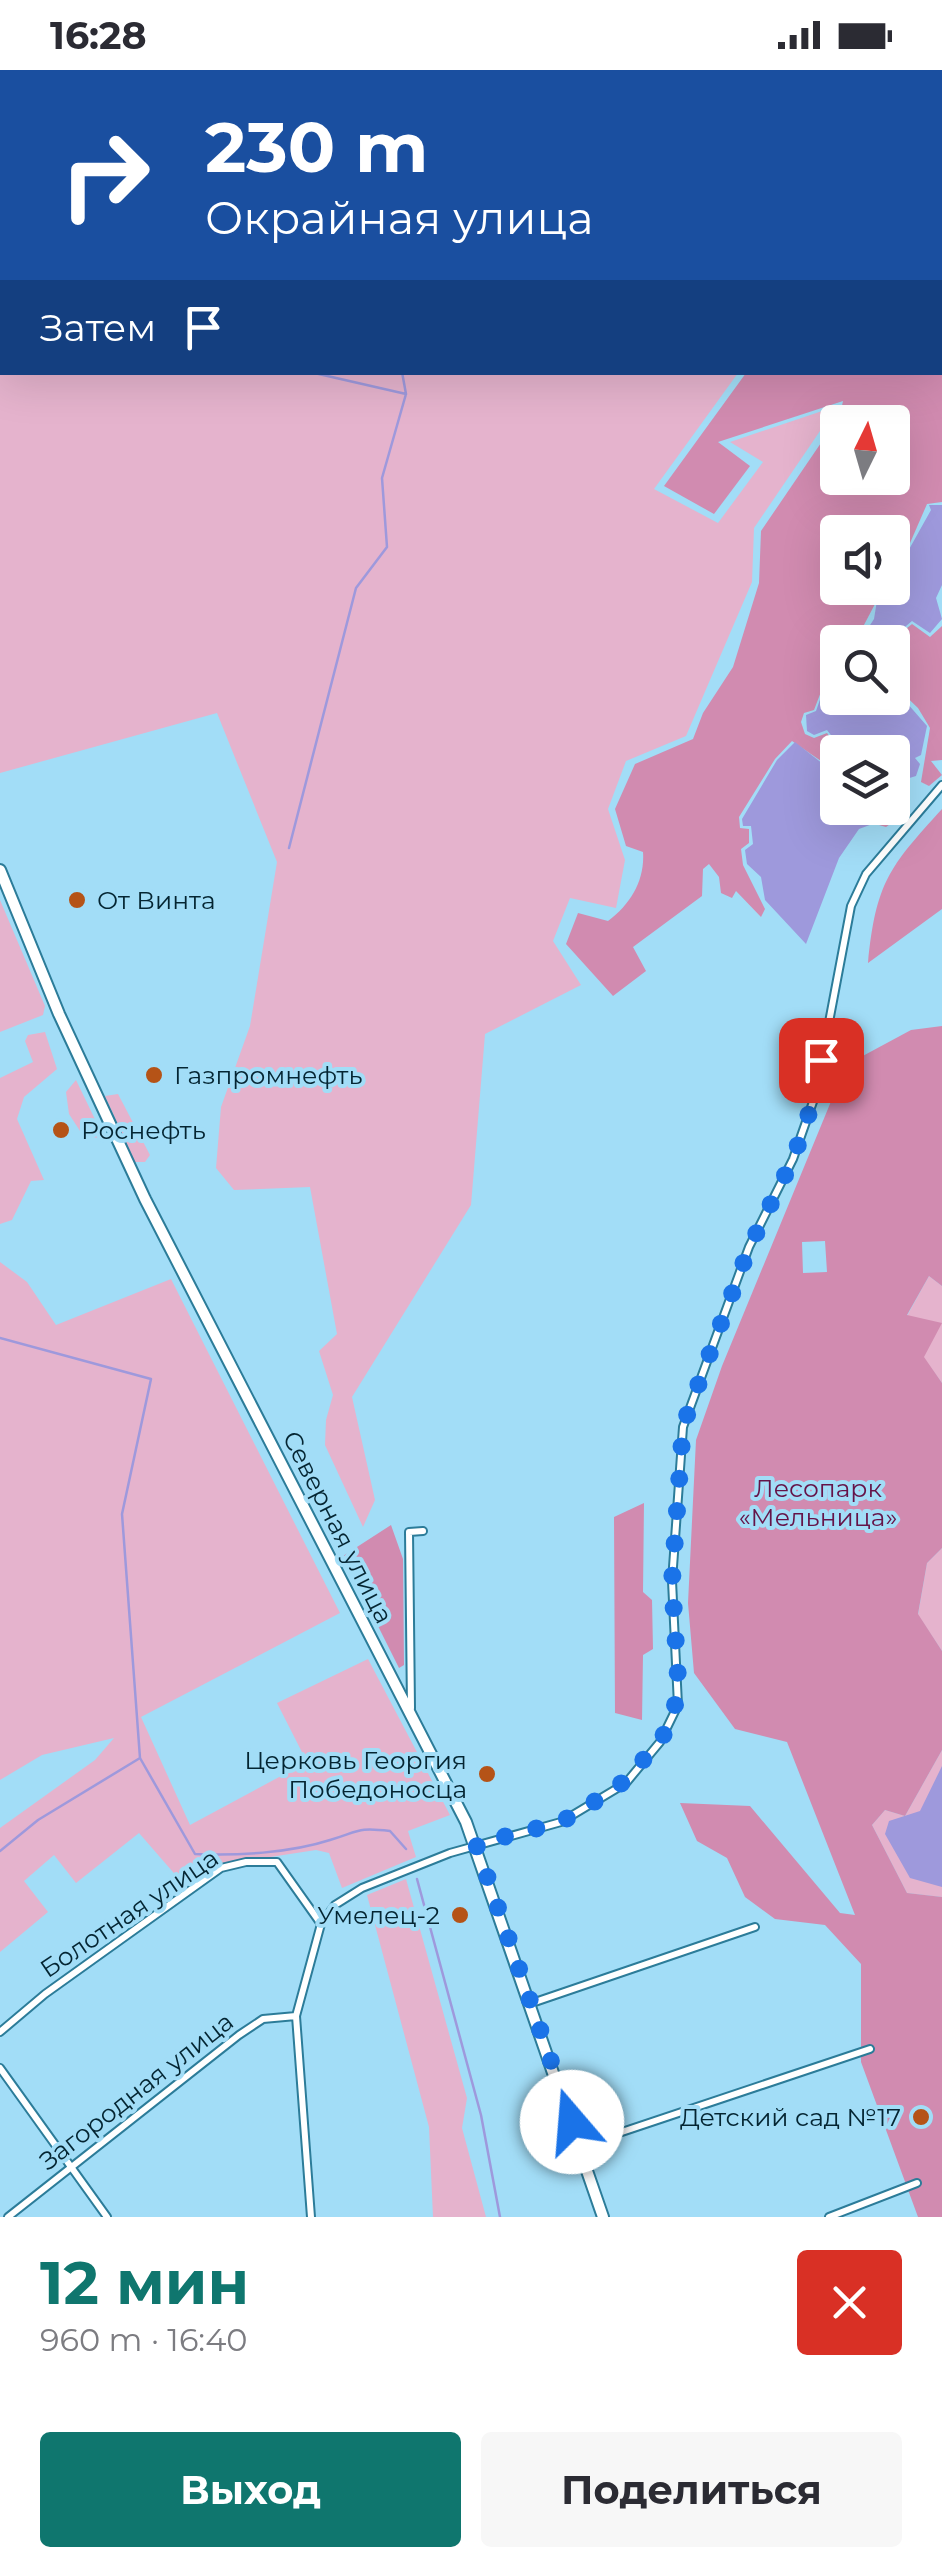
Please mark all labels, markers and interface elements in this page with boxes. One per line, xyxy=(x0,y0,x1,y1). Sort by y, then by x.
text: 16:28 xyxy=(50,12,147,59)
text: 230 m xyxy=(205,104,429,190)
icon: right xyxy=(40,110,170,240)
text: Окрайная улица xyxy=(205,190,594,245)
icon: arrive xyxy=(176,300,231,355)
text: Затем xyxy=(40,304,156,351)
north arrow xyxy=(820,405,910,495)
map controls xyxy=(820,405,910,825)
button: sound xyxy=(820,515,910,605)
button: search xyxy=(820,625,910,715)
button: layers xyxy=(820,735,910,825)
place label: От Винта xyxy=(97,885,215,915)
marker: От Винта xyxy=(66,889,88,911)
pin xyxy=(779,1018,864,1103)
icon: arrive xyxy=(794,1033,849,1088)
place label: Газпромнефть xyxy=(174,1060,363,1090)
marker: Газпромнефть xyxy=(143,1064,165,1086)
place label: Роснефть xyxy=(81,1115,206,1145)
marker: Роснефть xyxy=(50,1119,72,1141)
street label: Северная улица xyxy=(277,1426,399,1628)
park label: Лесопарк «Мельница» xyxy=(739,1473,897,1532)
place label: Церковь Георгия Победоносца xyxy=(244,1745,467,1804)
marker: Церковь Георгия Победоносца xyxy=(476,1763,498,1785)
street label: Болотная улица xyxy=(34,1842,224,1984)
place label: Умелец-2 xyxy=(317,1900,440,1930)
marker: Умелец-2 xyxy=(449,1904,471,1926)
street label: Загородная улица xyxy=(33,2006,239,2176)
position arrow xyxy=(520,2070,624,2174)
place label: Детский сад №17 xyxy=(680,2102,901,2132)
marker: Детский сад №17 xyxy=(910,2106,932,2128)
text: 12 мин xyxy=(40,2246,249,2319)
button: close xyxy=(797,2250,902,2355)
text: 960 m · 16:40 xyxy=(40,2320,248,2359)
button: Выход xyxy=(40,2432,461,2547)
button: Поделиться xyxy=(481,2432,902,2547)

